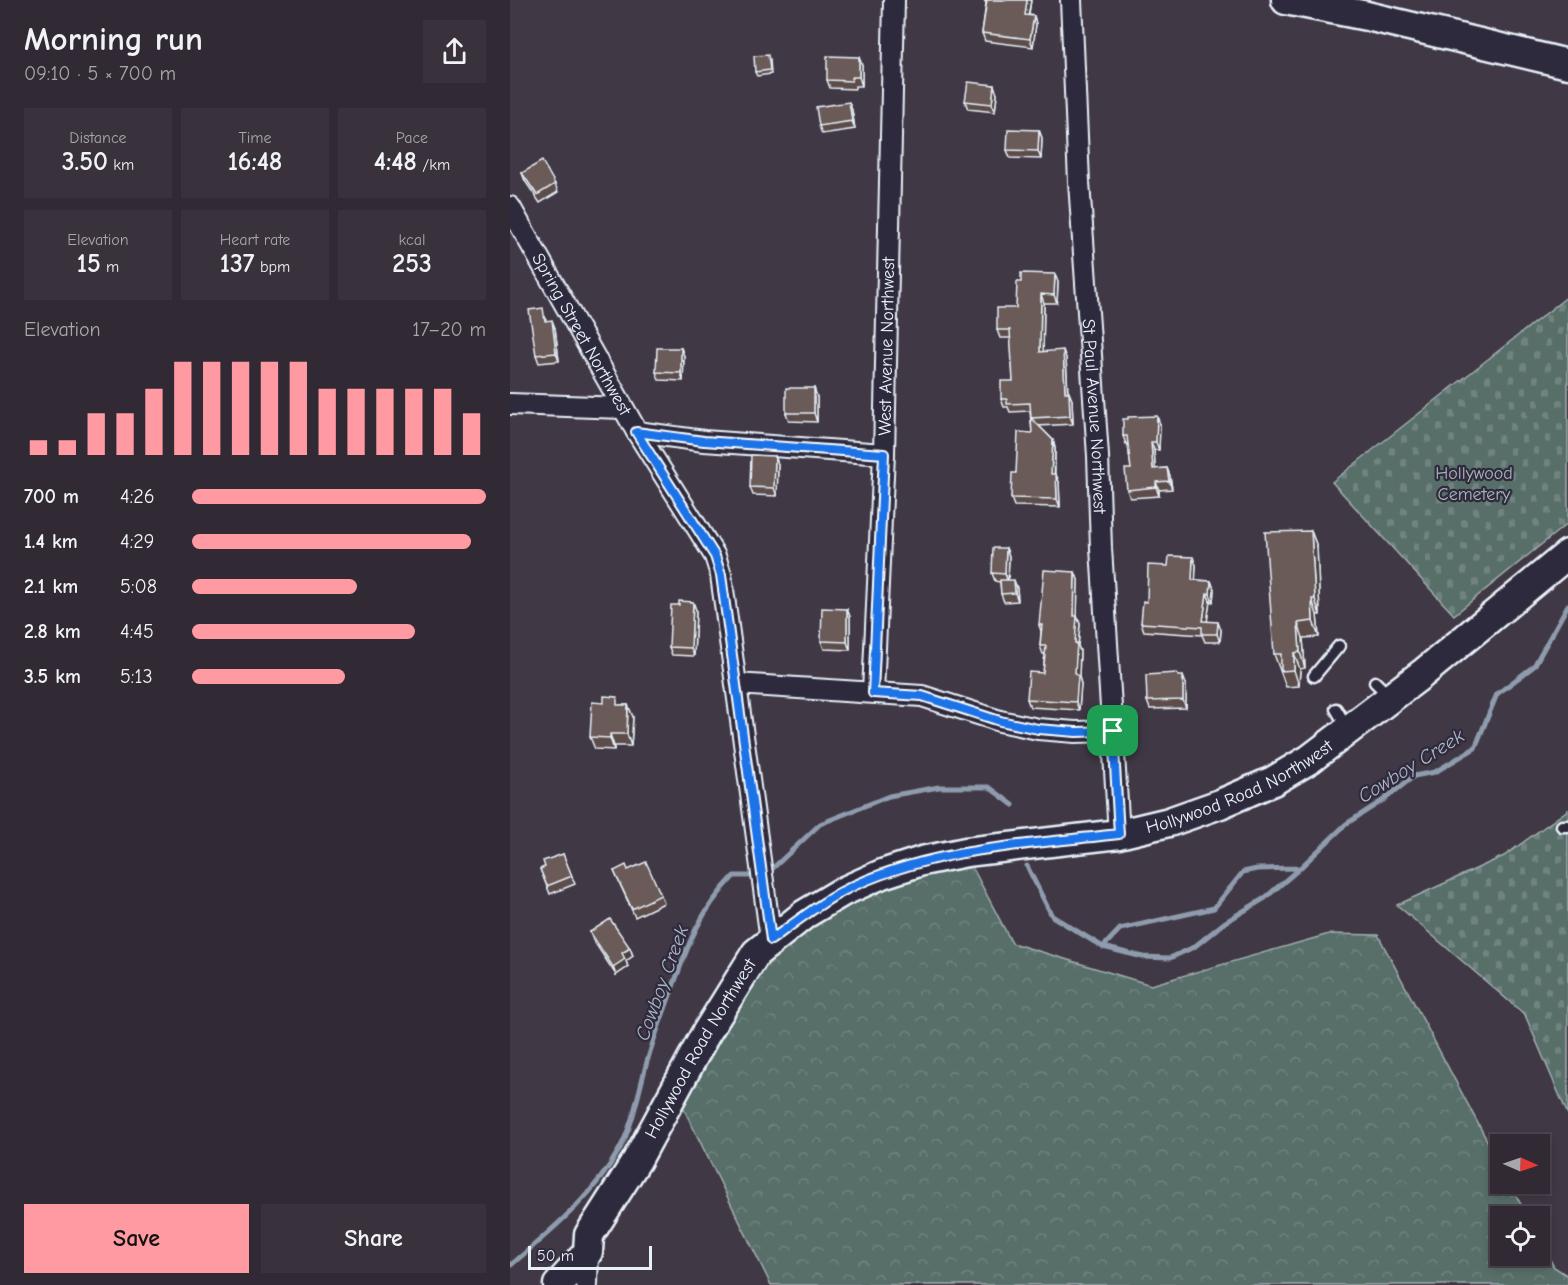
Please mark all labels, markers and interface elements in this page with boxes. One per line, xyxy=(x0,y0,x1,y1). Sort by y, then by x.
text: Morning run xyxy=(24,20,203,58)
button: share xyxy=(423,20,486,83)
text: 09:10 · 5 × 700 m xyxy=(24,62,176,85)
text: Distance xyxy=(69,129,127,147)
text: Time xyxy=(238,129,272,147)
text: Pace xyxy=(396,129,428,147)
text: 3.50 xyxy=(62,147,108,177)
text: 16:48 xyxy=(228,147,282,177)
text: 4:48 xyxy=(374,147,417,177)
text: km xyxy=(108,156,134,174)
text: /km xyxy=(417,156,450,174)
text: Elevation xyxy=(67,231,129,249)
text: Heart rate xyxy=(220,231,290,249)
text: kcal xyxy=(399,231,425,249)
text: 15 xyxy=(77,249,101,279)
text: 137 xyxy=(220,249,255,279)
text: 253 xyxy=(392,249,432,279)
street label: Spring Street Northwest xyxy=(528,249,636,420)
street label: West Avenue Northwest xyxy=(874,256,899,436)
text: m xyxy=(101,258,119,276)
text: bpm xyxy=(255,258,290,276)
text: Elevation xyxy=(24,318,101,341)
text: 17–20 m xyxy=(412,318,486,341)
street label: St Paul Avenue Northwest xyxy=(1078,318,1110,515)
park label: Hollywood Cemetery xyxy=(1435,463,1513,505)
text: 700 m xyxy=(24,485,79,508)
text: 4:26 xyxy=(120,485,155,508)
text: 1.4 km xyxy=(24,530,78,553)
text: 4:29 xyxy=(120,530,154,553)
text: 2.1 km xyxy=(24,575,78,598)
text: 5:08 xyxy=(120,575,157,598)
text: 2.8 km xyxy=(24,620,81,643)
text: 4:45 xyxy=(120,620,154,643)
text: 3.5 km xyxy=(24,665,81,688)
text: 5:13 xyxy=(120,665,153,688)
pin xyxy=(1087,705,1138,756)
icon: arrive xyxy=(1096,714,1129,747)
water label: Cowboy Creek xyxy=(1354,724,1469,808)
street label: Hollywood Road Northwest xyxy=(1144,735,1337,838)
water label: Cowboy Creek xyxy=(631,922,694,1044)
street label: Hollywood Road Northwest xyxy=(640,954,761,1142)
north arrow xyxy=(1490,1134,1550,1194)
map controls xyxy=(1490,1134,1550,1266)
button: Save xyxy=(24,1204,249,1273)
button: Share xyxy=(261,1204,486,1273)
button: locate xyxy=(1490,1206,1550,1266)
scale bar xyxy=(528,1243,652,1270)
text: 50 m xyxy=(537,1247,574,1265)

